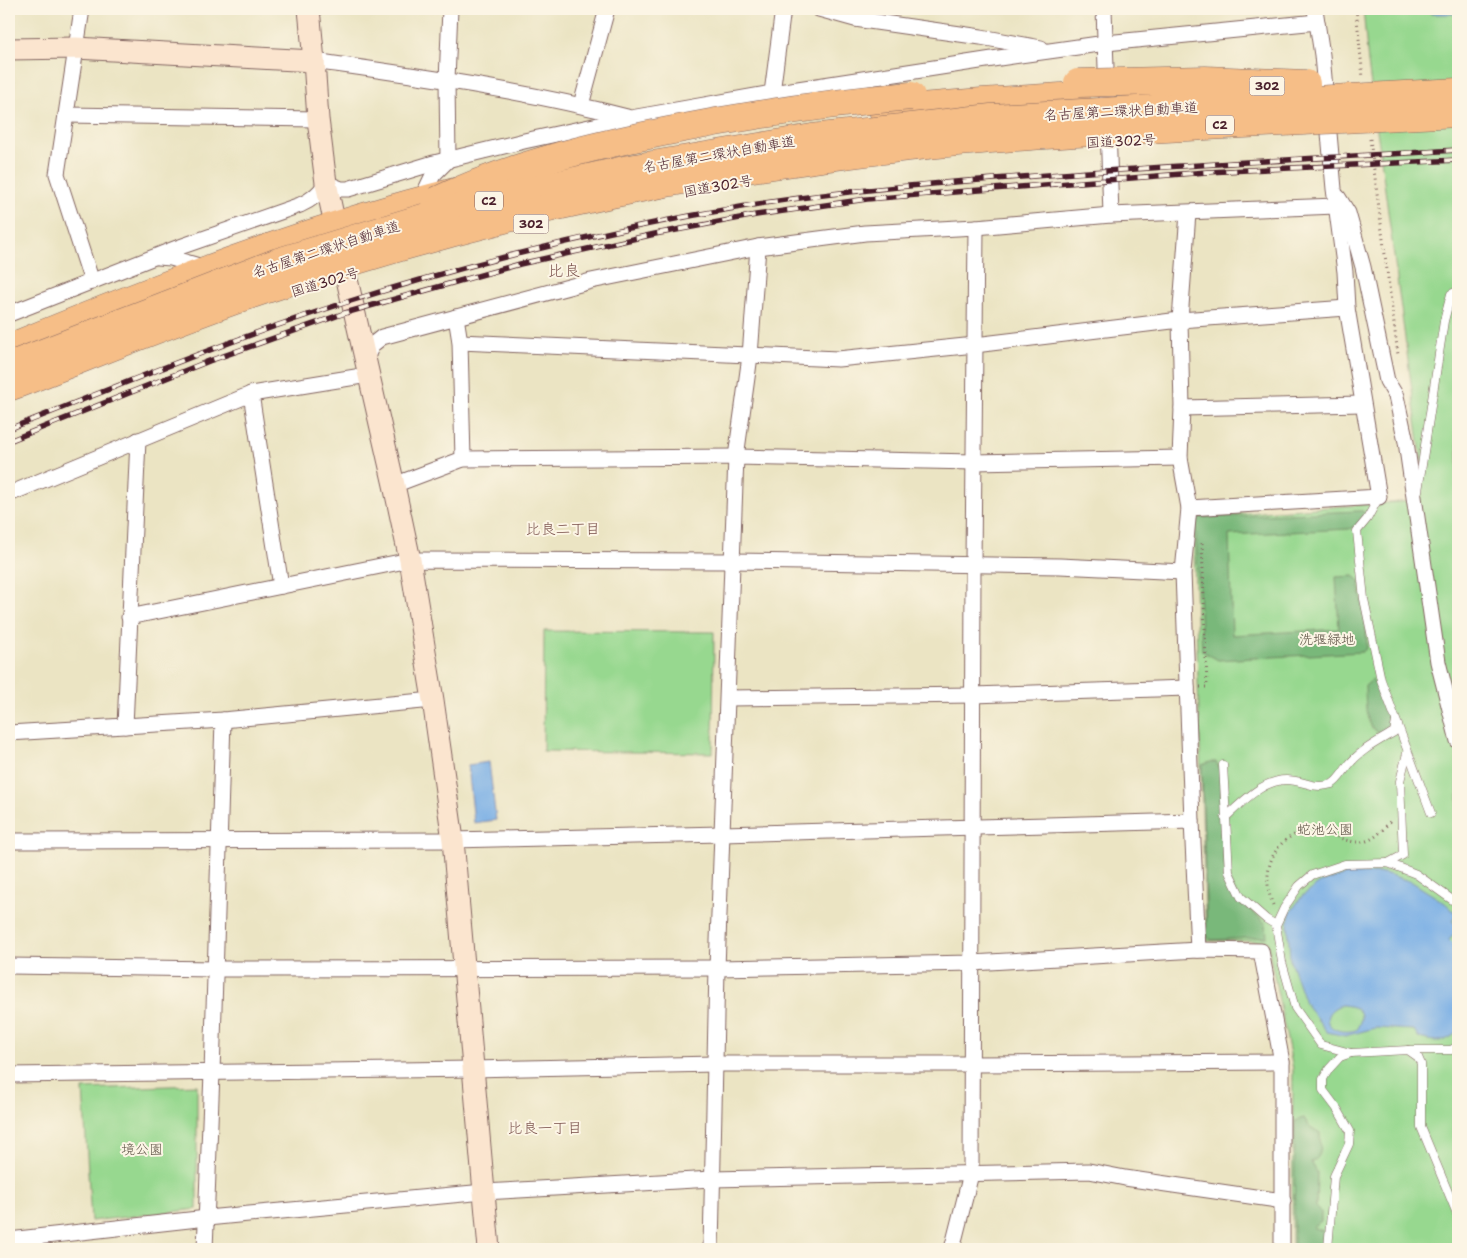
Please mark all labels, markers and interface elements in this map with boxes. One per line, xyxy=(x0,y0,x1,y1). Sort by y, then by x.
road number: 302 xyxy=(1250,76,1284,95)
street label: 名古屋第二環状自動車道 xyxy=(1044,98,1198,124)
road number: C2 xyxy=(1206,116,1234,134)
street label: 国道302号 xyxy=(1085,130,1157,152)
street label: 名古屋第二環状自動車道 xyxy=(642,132,796,176)
street label: 国道302号 xyxy=(682,171,754,201)
road number: C2 xyxy=(475,192,503,210)
road number: 302 xyxy=(514,214,548,233)
street label: 名古屋第二環状自動車道 xyxy=(250,217,402,281)
district label: 比良 xyxy=(548,260,580,281)
street label: 国道302号 xyxy=(289,263,361,301)
district label: 比良二丁目 xyxy=(525,519,601,539)
park label: 洗堰緑地 xyxy=(1299,630,1355,648)
park label: 蛇池公園 xyxy=(1297,820,1353,838)
district label: 比良一丁目 xyxy=(507,1118,583,1138)
park label: 境公園 xyxy=(121,1140,163,1158)

